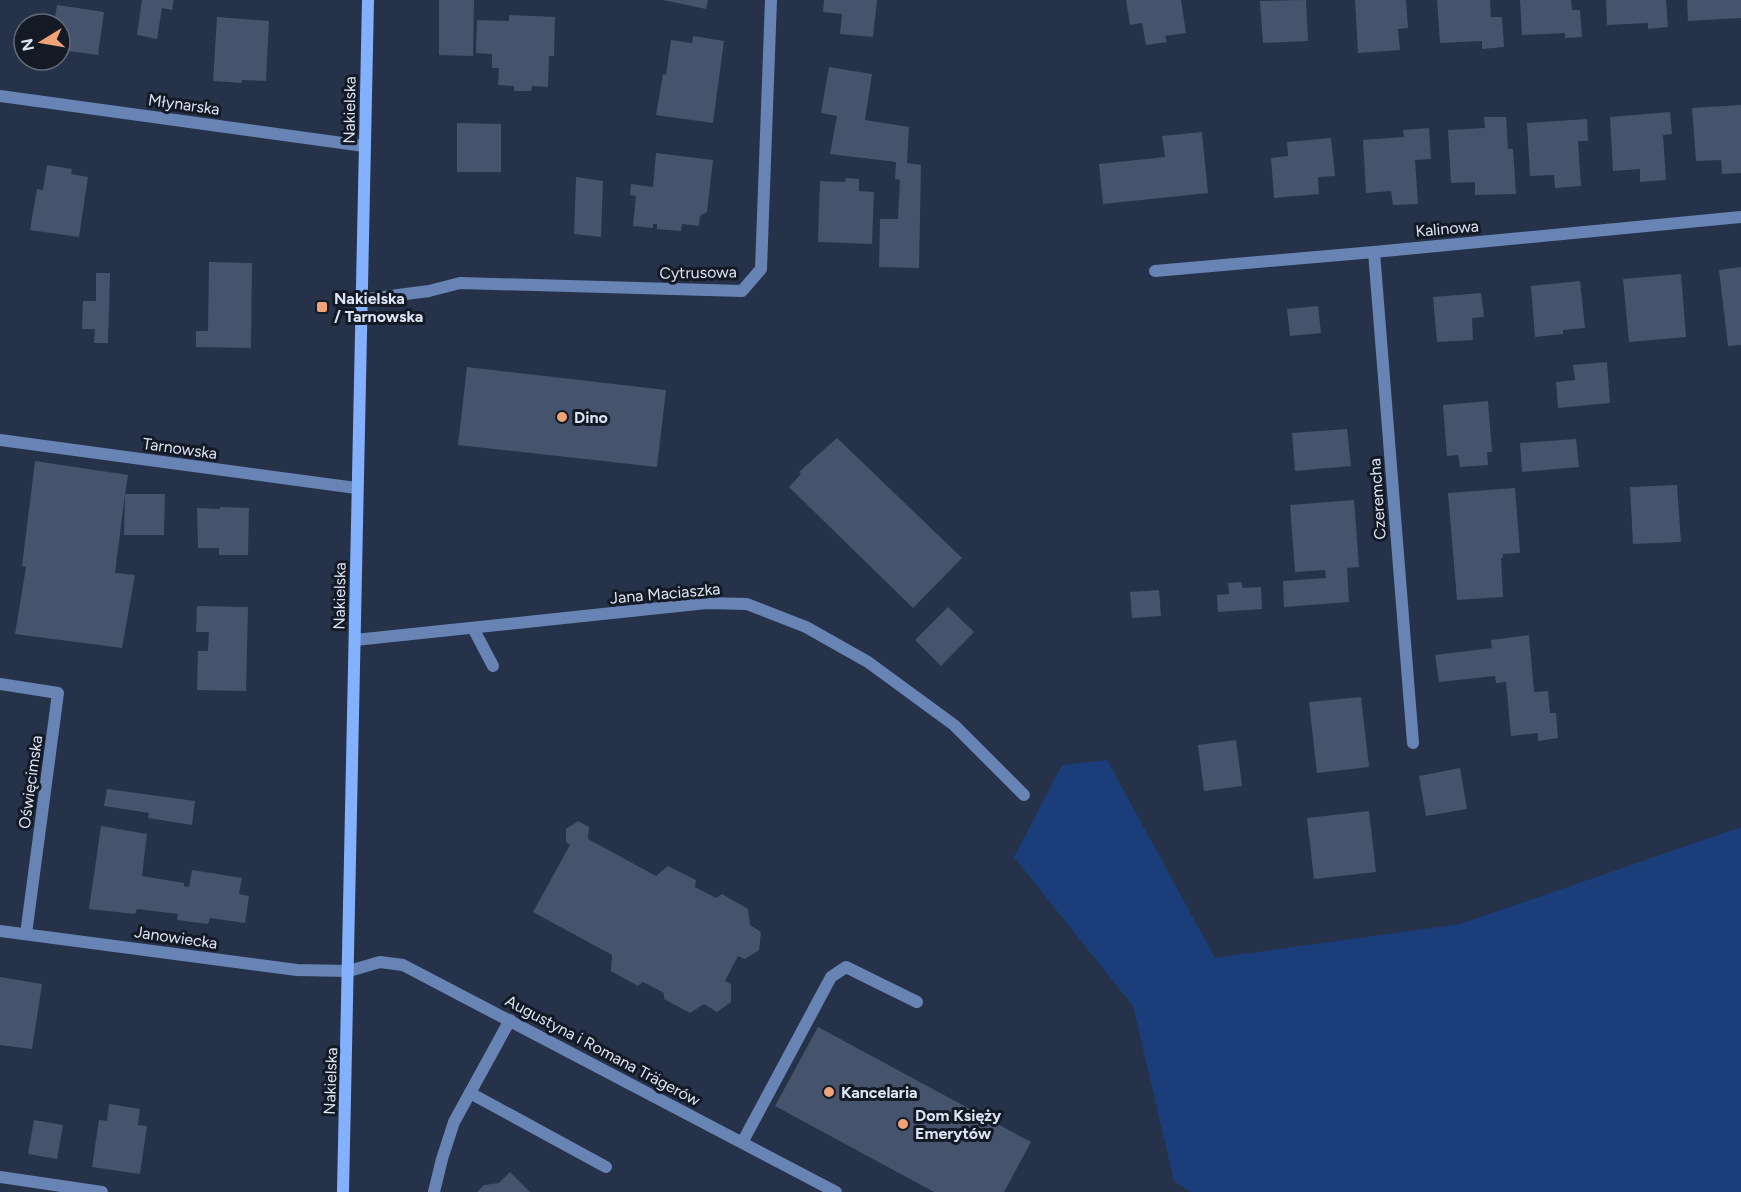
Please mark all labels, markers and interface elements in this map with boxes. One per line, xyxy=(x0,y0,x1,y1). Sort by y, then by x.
north arrow xyxy=(12,12,72,72)
text: N xyxy=(17,37,38,53)
street label: Nakielska xyxy=(339,76,360,144)
street label: Młynarska xyxy=(147,90,221,119)
street label: Kalinowa xyxy=(1415,216,1480,241)
street label: Cytrusowa xyxy=(659,262,737,283)
place label: Nakielska / Tarnowska xyxy=(334,289,423,326)
marker: Nakielska / Tarnowska xyxy=(315,300,329,314)
place label: Dino xyxy=(574,408,608,427)
marker: Dino xyxy=(555,410,569,424)
street label: Tarnowska xyxy=(141,434,218,463)
street label: Czeremcha xyxy=(1365,458,1390,540)
street label: Nakielska xyxy=(329,562,350,630)
street label: Jana Maciaszka xyxy=(609,579,721,608)
street label: Oświęcimska xyxy=(15,734,46,830)
street label: Janowiecka xyxy=(133,922,219,953)
street label: Augustyna i Romana Trägerów xyxy=(502,991,704,1110)
street label: Nakielska xyxy=(320,1047,341,1115)
place label: Kancelaria xyxy=(841,1083,918,1102)
marker: Kancelaria xyxy=(822,1085,836,1099)
place label: Dom Księży Emerytów xyxy=(915,1106,1002,1143)
marker: Dom Księży Emerytów xyxy=(896,1117,910,1131)

